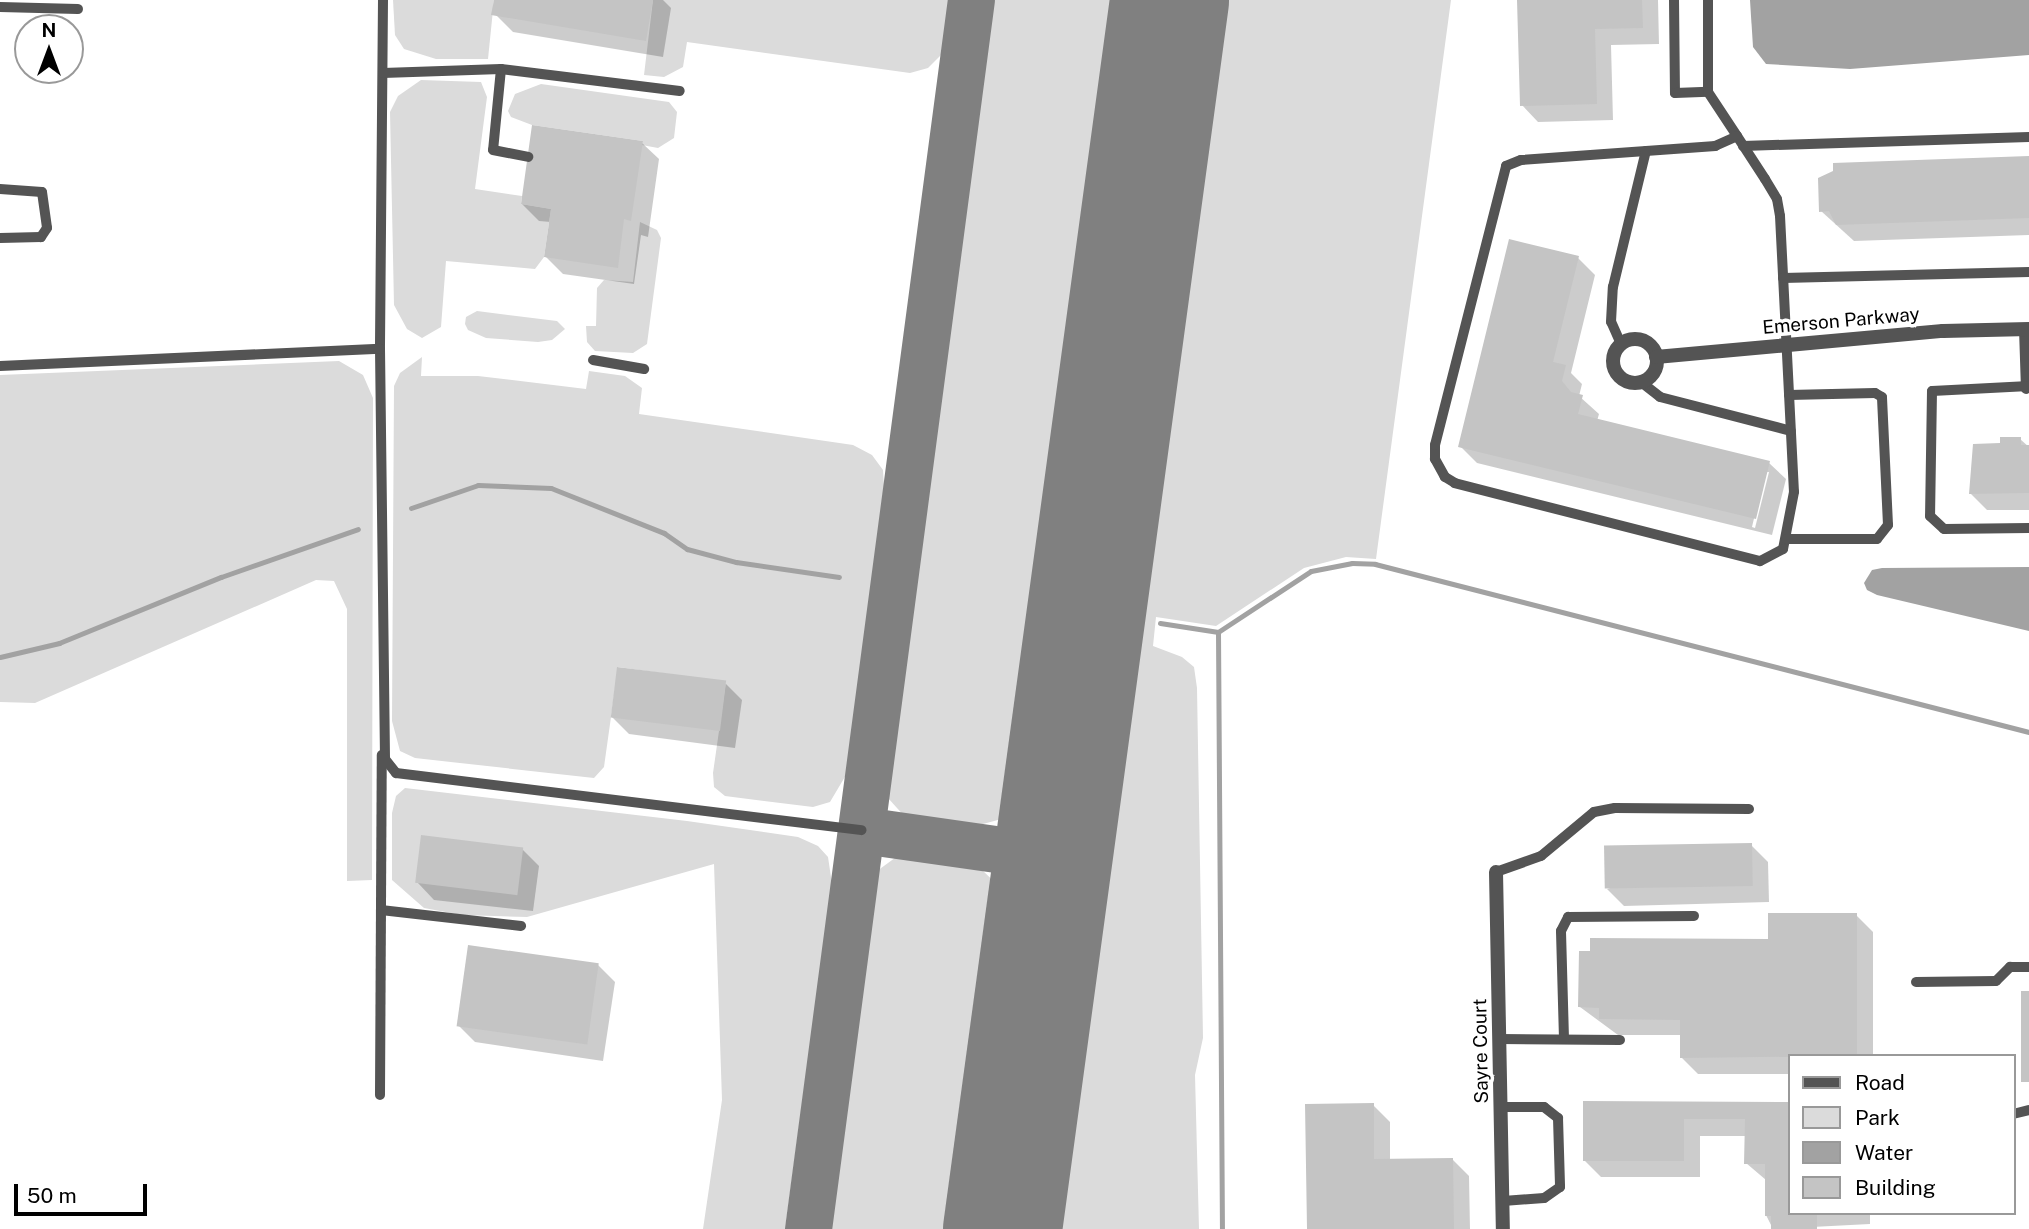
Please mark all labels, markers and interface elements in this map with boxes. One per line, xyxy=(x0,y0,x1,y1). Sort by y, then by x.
north arrow xyxy=(14,14,84,84)
text: N xyxy=(42,19,56,41)
street label: Emerson Parkway xyxy=(1761,303,1921,339)
street label: Sayre Court xyxy=(1469,998,1493,1104)
legend xyxy=(1787,1054,2015,1215)
text: Road xyxy=(1855,1070,1905,1095)
text: Park xyxy=(1855,1105,1900,1130)
text: Water xyxy=(1855,1140,1913,1165)
scale bar xyxy=(18,1170,150,1214)
text: Building xyxy=(1855,1175,1936,1200)
text: 50 m xyxy=(27,1183,77,1208)

